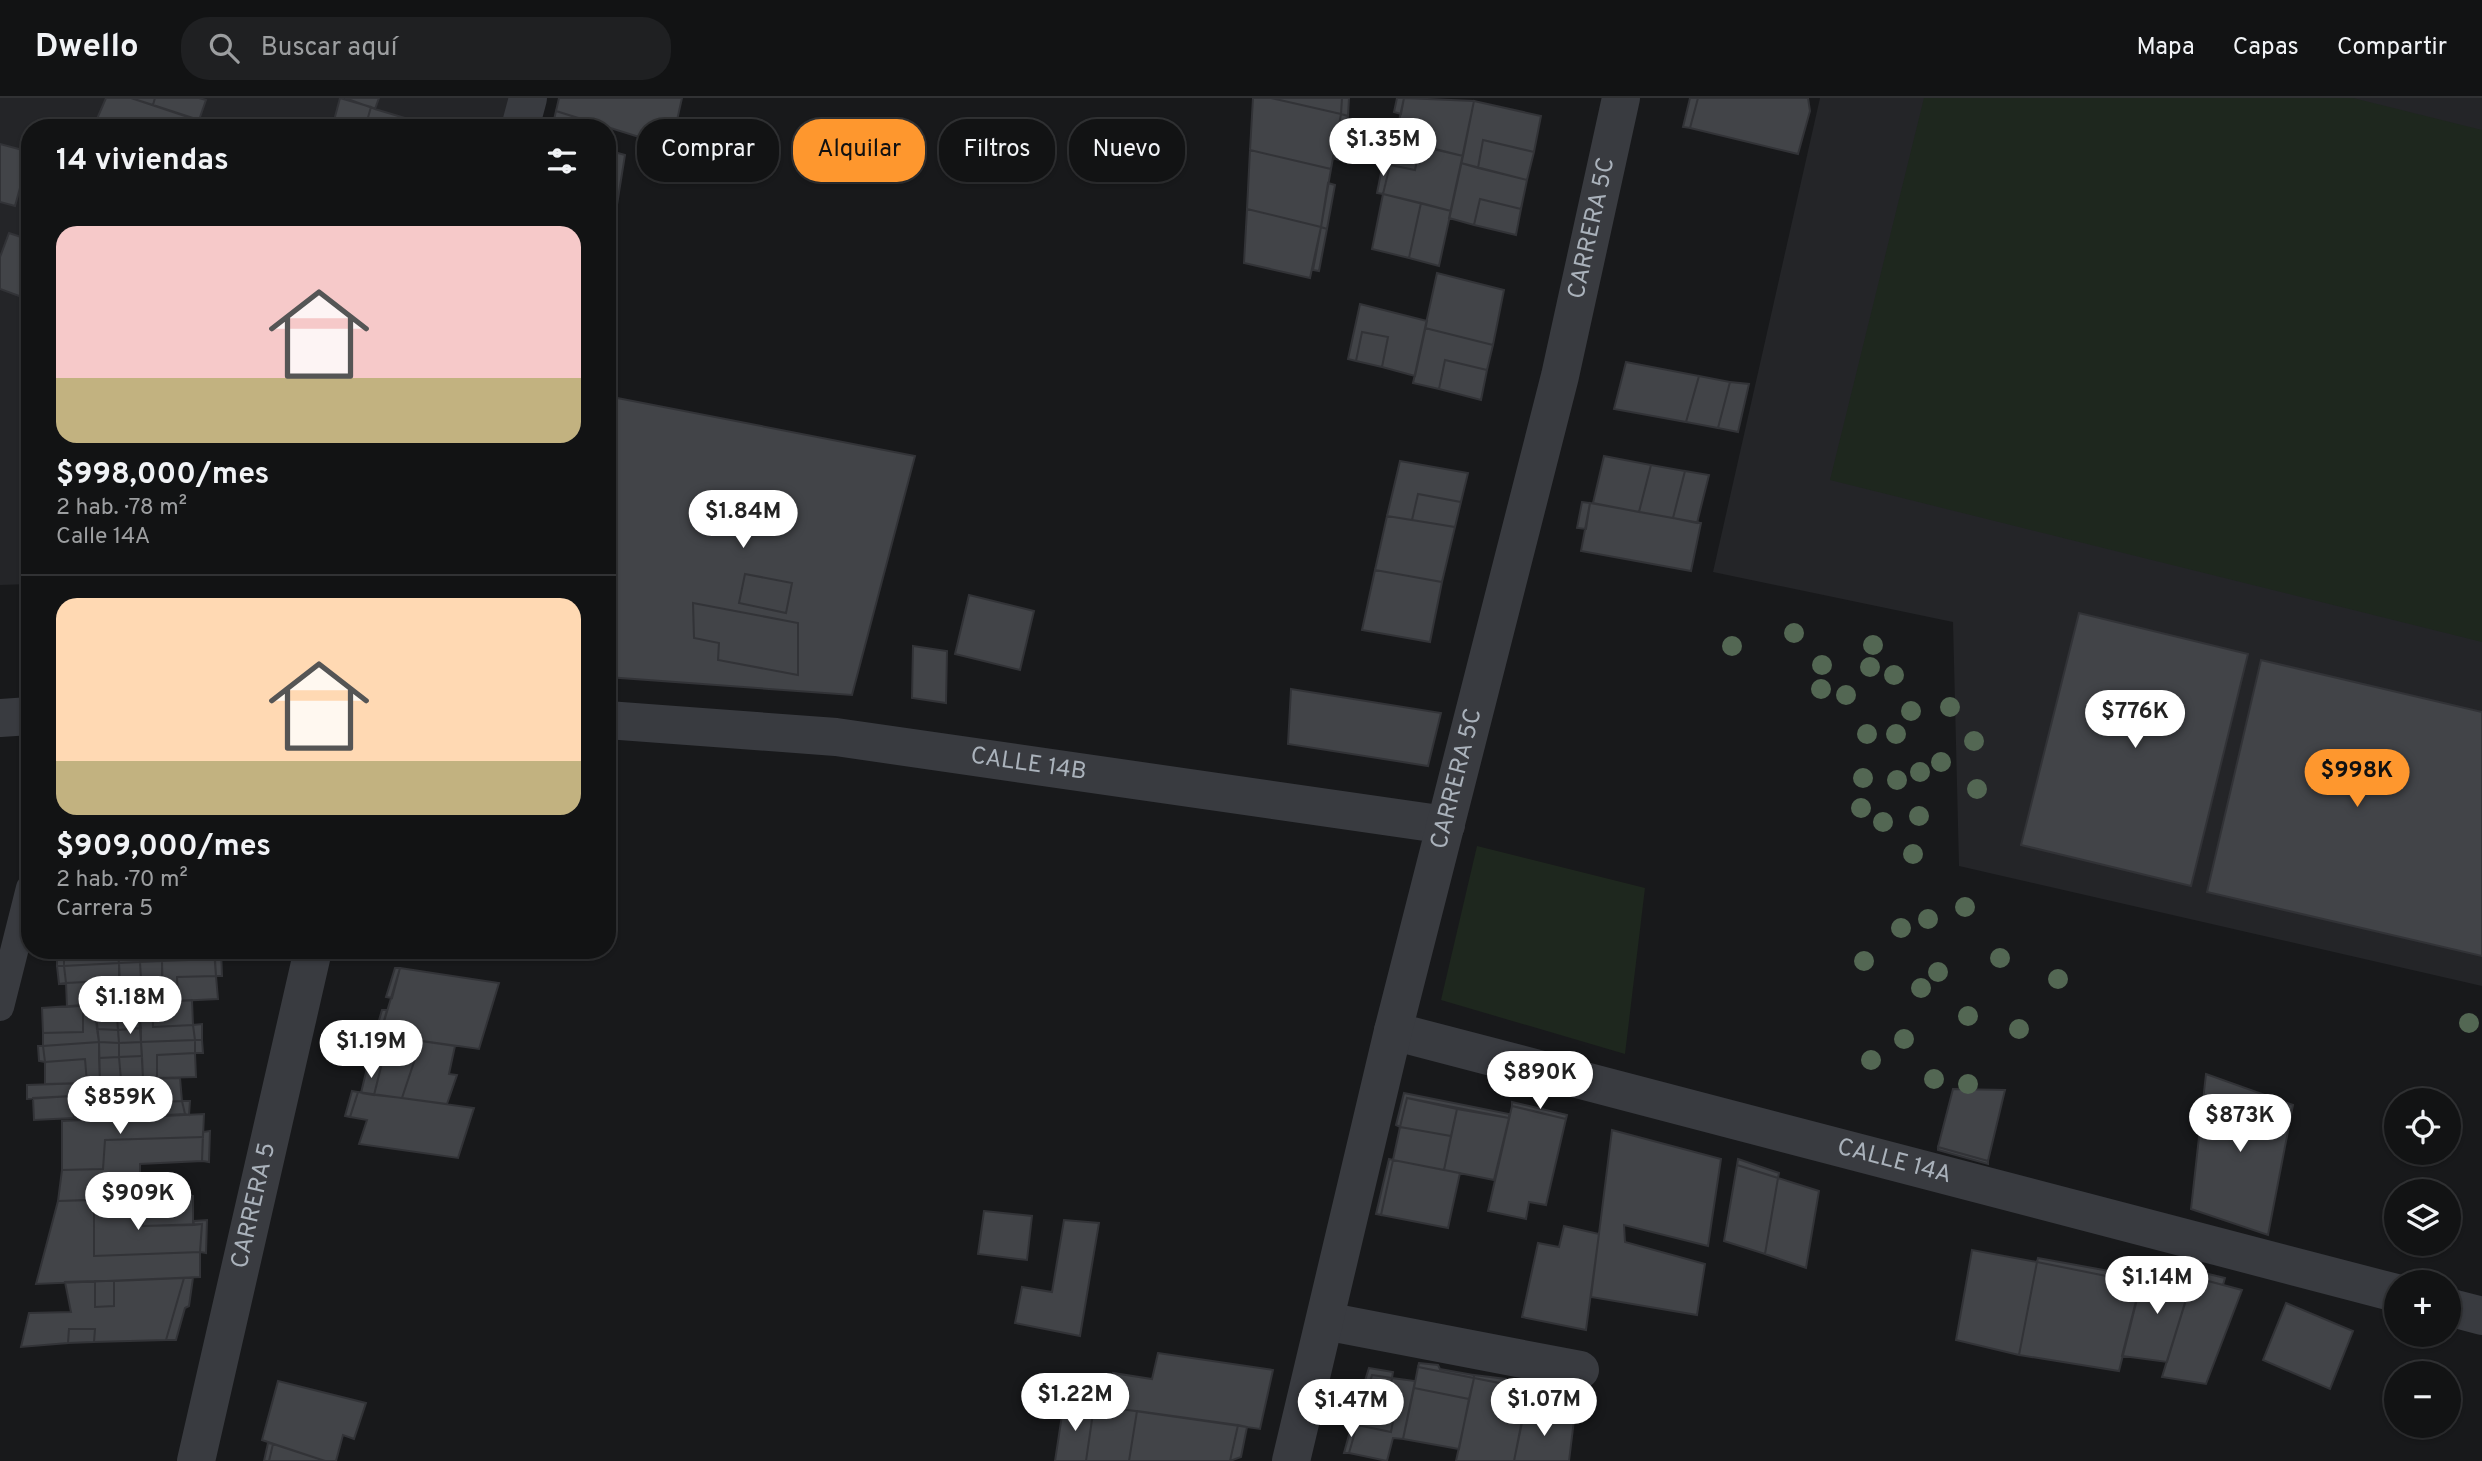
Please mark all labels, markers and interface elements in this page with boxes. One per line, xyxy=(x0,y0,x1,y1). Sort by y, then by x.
search box xyxy=(181,17,671,80)
text: Dwello xyxy=(35,27,139,69)
icon: search xyxy=(205,29,243,67)
text: Buscar aquí xyxy=(261,32,397,65)
text: Mapa xyxy=(2137,33,2195,63)
text: Capas xyxy=(2233,33,2299,63)
text: Compartir xyxy=(2337,33,2447,63)
pin: $1.35M xyxy=(1326,118,1440,178)
chip: Comprar xyxy=(637,119,779,182)
chip: Alquilar xyxy=(793,119,925,182)
chip: Filtros xyxy=(939,119,1055,182)
chip: Nuevo xyxy=(1069,119,1185,182)
text: $1.35M xyxy=(1345,126,1421,155)
icon: filters xyxy=(543,142,581,180)
text: 14 viviendas xyxy=(56,143,229,180)
street label: CARRERA 5C xyxy=(1562,155,1622,302)
icon: home xyxy=(256,271,382,397)
text: $998,000/mes xyxy=(56,457,269,494)
pin: $1.84M xyxy=(686,490,800,550)
text: 2 hab. · 78 m² xyxy=(56,494,187,523)
text: $1.84M xyxy=(705,498,781,527)
text: Calle 14A xyxy=(56,523,150,552)
icon: home xyxy=(256,643,382,769)
pin: $776K xyxy=(2086,690,2184,750)
text: $776K xyxy=(2101,698,2169,727)
street label: CARRERA 5C xyxy=(1425,706,1490,852)
street label: CALLE 14B xyxy=(968,742,1088,788)
pin: $998K xyxy=(2308,750,2406,809)
text: $998K xyxy=(2321,757,2393,786)
text: $909,000/mes xyxy=(56,829,271,866)
text: 2 hab. · 70 m² xyxy=(56,866,188,895)
text: Carrera 5 xyxy=(56,895,153,924)
pin: $1.18M xyxy=(73,976,187,1036)
text: $1.18M xyxy=(95,984,165,1013)
pin: $1.19M xyxy=(314,1020,428,1080)
text: $1.19M xyxy=(336,1028,406,1057)
pin: $890K xyxy=(1491,1052,1589,1111)
text: $890K xyxy=(1503,1059,1577,1088)
pin: $859K xyxy=(71,1076,169,1136)
text: $859K xyxy=(84,1084,156,1113)
map controls xyxy=(2384,1088,2461,1438)
button: locate xyxy=(2384,1088,2461,1165)
pin: $873K xyxy=(2191,1094,2289,1154)
text: $873K xyxy=(2205,1102,2275,1131)
street label: CALLE 14A xyxy=(1834,1133,1955,1191)
street label: CARRERA 5 xyxy=(226,1140,283,1272)
pin: $909K xyxy=(89,1172,187,1232)
button: layers xyxy=(2384,1179,2461,1256)
text: $909K xyxy=(101,1180,175,1209)
pin: $1.14M xyxy=(2100,1256,2214,1316)
text: $1.14M xyxy=(2121,1264,2193,1293)
button: + xyxy=(2384,1270,2461,1347)
button: − xyxy=(2384,1361,2461,1438)
pin: $1.22M xyxy=(1018,1374,1132,1433)
pin: $1.07M xyxy=(1487,1378,1601,1438)
pin: $1.47M xyxy=(1294,1380,1408,1439)
text: $1.22M xyxy=(1037,1381,1113,1410)
text: $1.07M xyxy=(1507,1386,1581,1415)
text: $1.47M xyxy=(1314,1387,1388,1416)

